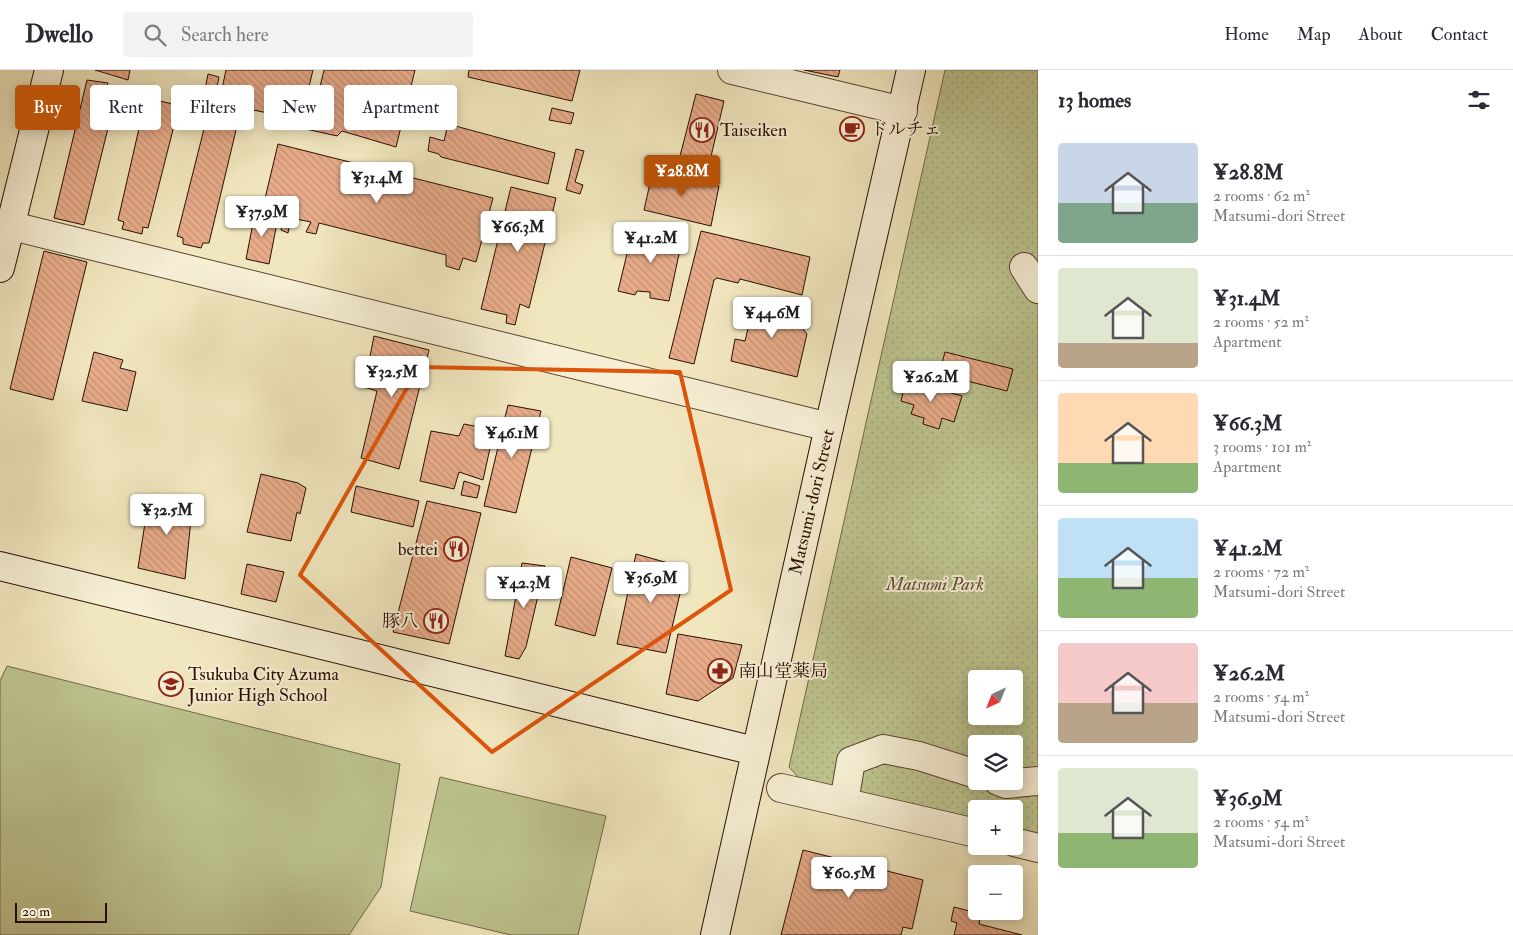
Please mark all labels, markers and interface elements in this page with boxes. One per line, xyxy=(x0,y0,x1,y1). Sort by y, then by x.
search box xyxy=(123,12,473,57)
text: Dwello xyxy=(25,19,93,50)
icon: search xyxy=(141,21,169,49)
text: Search here xyxy=(181,23,269,47)
text: Home xyxy=(1224,23,1269,46)
text: Map xyxy=(1297,23,1331,46)
text: About xyxy=(1359,23,1403,46)
text: Contact xyxy=(1431,23,1488,46)
chip: Buy xyxy=(15,85,80,130)
chip: Rent xyxy=(90,85,161,130)
chip: Filters xyxy=(171,85,254,130)
chip: New xyxy=(264,85,334,130)
chip: Apartment xyxy=(344,85,457,130)
icon: filters xyxy=(1465,86,1493,114)
text: 13 homes xyxy=(1058,87,1131,114)
cafe icon: ドルチェ xyxy=(839,116,865,142)
restaurant icon: Taiseiken xyxy=(689,117,715,143)
place label: ドルチェ xyxy=(870,118,941,141)
place label: Taiseiken xyxy=(720,119,787,142)
pin: ¥28.8M xyxy=(641,154,723,197)
text: ¥28.8M xyxy=(1213,159,1284,186)
text: ¥28.8M xyxy=(655,161,709,181)
pin: ¥31.4M xyxy=(336,162,418,204)
icon: home xyxy=(1098,163,1158,223)
text: ¥31.4M xyxy=(351,168,403,188)
text: 2 rooms · 62 m² xyxy=(1213,186,1310,206)
pin: ¥37.9M xyxy=(221,196,303,238)
text: ¥37.9M xyxy=(236,202,288,222)
text: Matsumi-dori Street xyxy=(1213,206,1345,226)
pin: ¥66.3M xyxy=(477,210,559,253)
text: ¥66.3M xyxy=(492,217,544,237)
pin: ¥41.2M xyxy=(610,222,692,264)
text: ¥41.2M xyxy=(624,228,678,248)
text: ¥31.4M xyxy=(1213,285,1280,312)
icon: home xyxy=(1098,288,1158,348)
pin: ¥44.6M xyxy=(731,296,813,339)
text: ¥44.6M xyxy=(744,303,800,323)
text: 2 rooms · 52 m² xyxy=(1213,312,1309,332)
text: Apartment xyxy=(1213,332,1281,352)
pin: ¥32.5M xyxy=(351,356,433,398)
pin: ¥26.2M xyxy=(890,360,972,403)
text: ¥32.5M xyxy=(366,362,418,382)
text: ¥26.2M xyxy=(904,367,958,387)
text: ¥66.3M xyxy=(1213,410,1282,437)
icon: home xyxy=(1098,413,1158,473)
pin: ¥46.1M xyxy=(471,416,553,459)
text: ¥46.1M xyxy=(485,423,539,443)
street label: Matsumi-dori Street xyxy=(784,427,840,577)
text: 3 rooms · 101 m² xyxy=(1213,437,1311,457)
text: Apartment xyxy=(1213,457,1281,477)
pin: ¥32.5M xyxy=(126,494,208,536)
text: ¥32.5M xyxy=(141,500,193,520)
text: ¥41.2M xyxy=(1213,535,1283,562)
restaurant icon: bettei xyxy=(443,536,469,562)
place label: bettei xyxy=(398,538,438,561)
icon: home xyxy=(1098,538,1158,598)
pin: ¥36.9M xyxy=(610,562,692,604)
text: 2 rooms · 72 m² xyxy=(1213,562,1309,582)
pin: ¥42.3M xyxy=(483,566,565,609)
text: ¥36.9M xyxy=(624,568,678,588)
text: ¥42.3M xyxy=(497,573,551,593)
park label: Matsumi Park xyxy=(885,573,984,596)
text: Matsumi-dori Street xyxy=(1213,582,1345,602)
restaurant icon: 豚八 xyxy=(423,608,449,634)
place label: 豚八 xyxy=(382,610,418,633)
pharmacy icon: 南山堂薬局 xyxy=(707,658,733,684)
place label: 南山堂薬局 xyxy=(738,660,828,683)
text: ¥26.2M xyxy=(1213,660,1285,687)
place label: Tsukuba City Azuma Junior High School xyxy=(187,663,339,707)
icon: home xyxy=(1098,663,1158,723)
north arrow xyxy=(968,670,1022,725)
map controls xyxy=(968,670,1023,920)
school or university icon: Tsukuba City Azuma Junior High School xyxy=(158,671,184,697)
text: 2 rooms · 54 m² xyxy=(1213,687,1309,707)
text: Matsumi-dori Street xyxy=(1213,707,1345,727)
button: layers xyxy=(968,735,1023,790)
text: ¥36.9M xyxy=(1213,785,1283,812)
icon: home xyxy=(1098,788,1158,848)
button: + xyxy=(968,800,1023,855)
text: 2 rooms · 54 m² xyxy=(1213,812,1309,832)
text: Matsumi-dori Street xyxy=(1213,832,1345,852)
pin: ¥60.5M xyxy=(808,856,890,899)
text: ¥60.5M xyxy=(822,863,876,883)
button: − xyxy=(968,865,1023,920)
scale bar xyxy=(15,900,108,923)
text: 20 m xyxy=(22,903,50,920)

